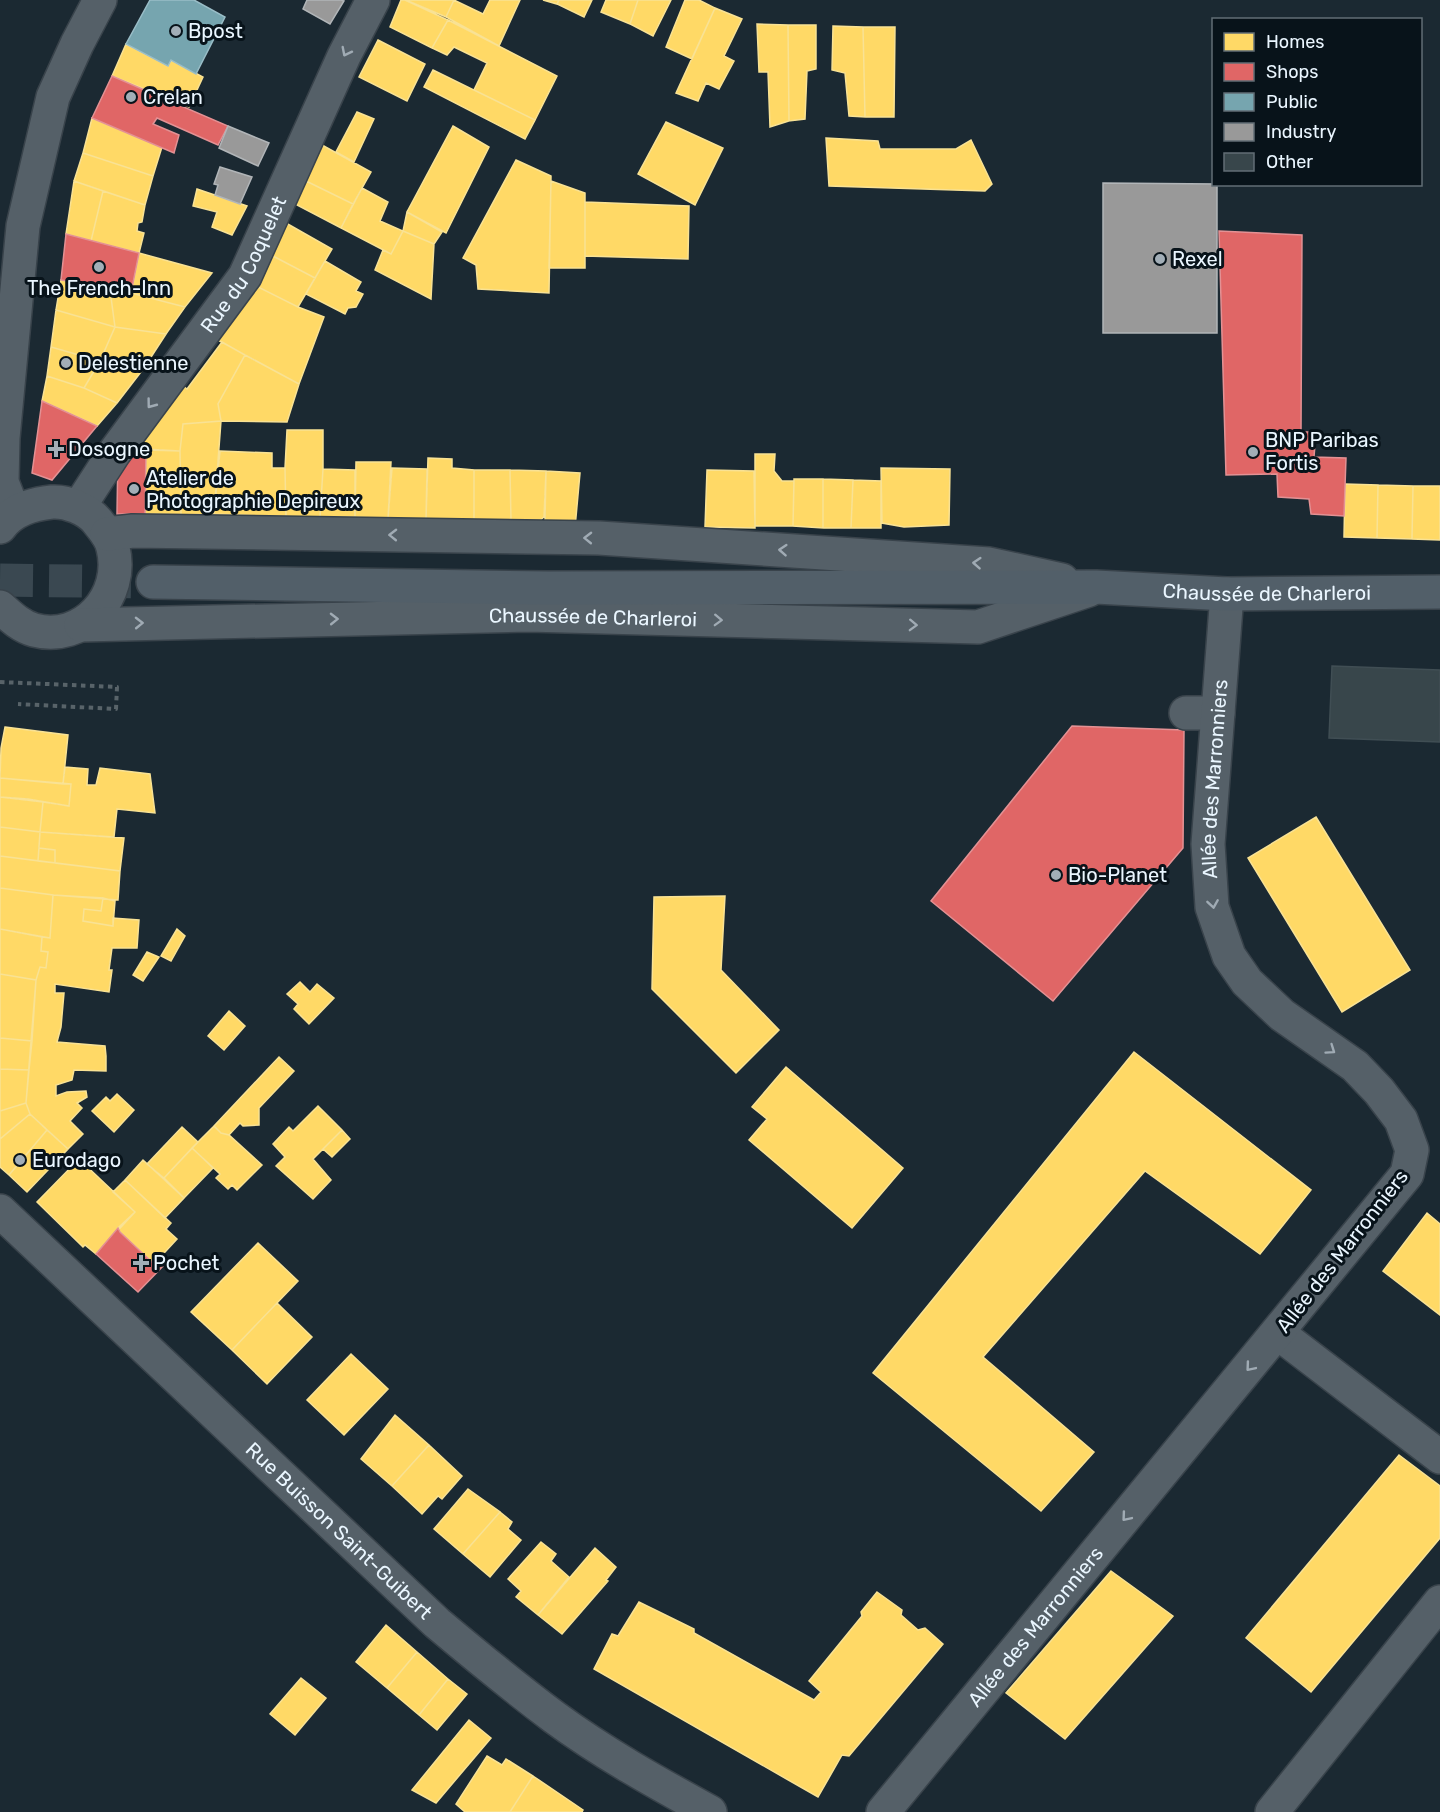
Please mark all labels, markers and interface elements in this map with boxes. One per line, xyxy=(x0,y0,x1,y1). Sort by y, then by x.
legend xyxy=(1212,18,1422,186)
place label: Bpost xyxy=(188,19,243,43)
marker: Bpost xyxy=(169,24,183,38)
text: Homes xyxy=(1266,31,1324,53)
one-way arrow xyxy=(342,46,354,57)
text: Shops xyxy=(1266,61,1318,83)
place label: Crelan xyxy=(143,85,203,109)
marker: Crelan xyxy=(124,90,138,104)
text: Public xyxy=(1266,91,1318,113)
text: Industry xyxy=(1266,121,1336,143)
text: Other xyxy=(1266,151,1313,173)
street label: Rue du Coquelet xyxy=(195,192,291,337)
place label: Rexel xyxy=(1172,247,1223,271)
marker: Rexel xyxy=(1153,252,1167,266)
marker: The French-Inn xyxy=(92,260,106,274)
place label: The French-Inn xyxy=(27,276,171,300)
place label: Delestienne xyxy=(78,351,189,375)
marker: Delestienne xyxy=(59,356,73,370)
one-way arrow xyxy=(147,397,158,408)
place label: BNP Paribas Fortis xyxy=(1265,428,1379,475)
place label: Dosogne xyxy=(68,437,150,461)
marker: Dosogne xyxy=(49,442,63,456)
marker: BNP Paribas Fortis xyxy=(1246,445,1260,459)
place label: Atelier de Photographie Depireux xyxy=(146,466,361,513)
marker: Atelier de Photographie Depireux xyxy=(127,482,141,496)
one-way arrow xyxy=(388,529,397,541)
one-way arrow xyxy=(583,532,592,544)
one-way arrow xyxy=(778,544,787,557)
one-way arrow xyxy=(973,557,982,570)
street label: Chaussée de Charleroi xyxy=(1162,579,1371,606)
street label: Chaussée de Charleroi xyxy=(488,603,697,632)
one-way arrow xyxy=(330,613,339,625)
one-way arrow xyxy=(713,614,722,626)
one-way arrow xyxy=(135,617,144,629)
one-way arrow xyxy=(908,619,917,631)
street label: Allée des Marronniers xyxy=(1196,678,1232,880)
place label: Bio-Planet xyxy=(1068,863,1167,887)
marker: Bio-Planet xyxy=(1049,868,1063,882)
one-way arrow xyxy=(1206,899,1219,909)
one-way arrow xyxy=(1325,1043,1336,1054)
place label: Eurodago xyxy=(32,1148,121,1172)
marker: Eurodago xyxy=(13,1153,27,1167)
street label: Allée des Marronniers xyxy=(1271,1165,1413,1337)
place label: Pochet xyxy=(153,1251,220,1275)
marker: Pochet xyxy=(134,1256,148,1270)
one-way arrow xyxy=(1246,1360,1257,1371)
street label: Rue Buisson Saint-Guibert xyxy=(241,1437,437,1624)
one-way arrow xyxy=(1122,1511,1133,1522)
street label: Allée des Marronniers xyxy=(963,1542,1108,1712)

